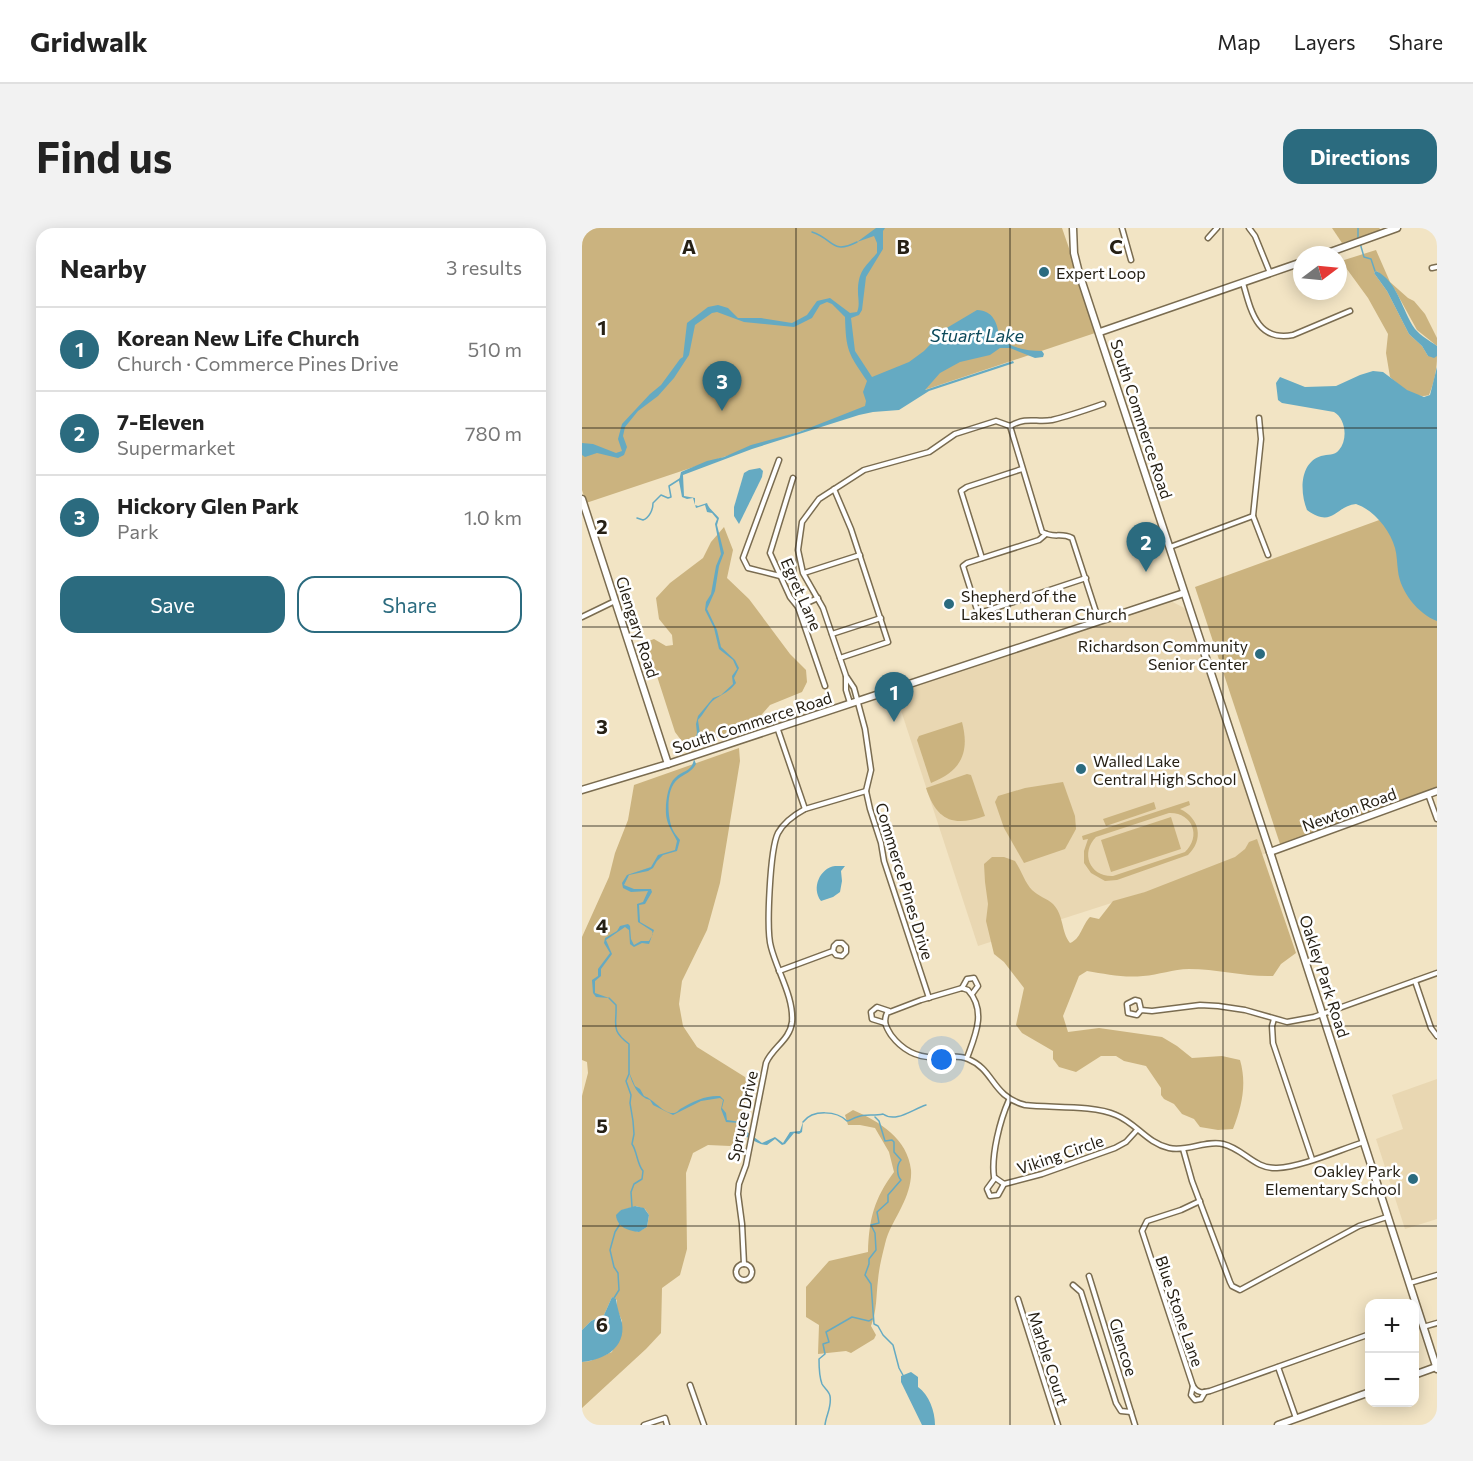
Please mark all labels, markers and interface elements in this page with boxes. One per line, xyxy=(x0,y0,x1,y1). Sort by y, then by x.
text: Gridwalk xyxy=(30,24,148,58)
text: Map xyxy=(1217,29,1261,54)
text: Layers xyxy=(1294,29,1356,54)
text: Share xyxy=(1389,29,1443,54)
button: Directions xyxy=(1283,129,1437,184)
text: Find us xyxy=(36,130,172,182)
text: A xyxy=(682,234,696,258)
text: B xyxy=(896,234,910,258)
text: C xyxy=(1109,234,1123,258)
north arrow xyxy=(1293,246,1347,300)
text: Nearby xyxy=(60,252,147,283)
text: 3 results xyxy=(446,255,522,279)
place label: Expert Loop xyxy=(1056,263,1146,282)
marker: Expert Loop xyxy=(1037,265,1051,279)
text: 1 xyxy=(597,315,607,339)
text: Korean New Life Church xyxy=(117,324,359,351)
water label: Stuart Lake xyxy=(930,324,1024,346)
text: 1 xyxy=(75,337,84,361)
text: 510 m xyxy=(468,337,522,361)
street label: South Commerce Road xyxy=(1107,337,1177,501)
text: Church · Commerce Pines Drive xyxy=(117,351,399,375)
pin: 3 xyxy=(702,362,742,411)
text: 7-Eleven xyxy=(117,408,205,435)
text: 2 xyxy=(74,421,85,445)
text: 780 m xyxy=(465,421,522,445)
text: Supermarket xyxy=(117,435,235,459)
text: Hickory Glen Park xyxy=(117,492,299,519)
text: 3 xyxy=(74,505,85,529)
text: 1.0 km xyxy=(464,505,522,529)
text: 2 xyxy=(596,514,608,538)
text: Park xyxy=(117,519,159,543)
pin: 2 xyxy=(1126,522,1166,572)
street label: Egret Lane xyxy=(778,555,826,633)
street label: Glengary Road xyxy=(613,574,663,680)
button: Save xyxy=(60,576,285,633)
button: Share xyxy=(297,576,522,633)
place label: Shepherd of the Lakes Lutheran Church xyxy=(961,586,1127,623)
marker: Shepherd of the Lakes Lutheran Church xyxy=(942,597,956,611)
place label: Richardson Community Senior Center xyxy=(1078,636,1249,673)
marker: Richardson Community Senior Center xyxy=(1253,647,1267,661)
pin: 1 xyxy=(874,672,914,722)
street label: South Commerce Road xyxy=(670,687,834,757)
text: 3 xyxy=(596,714,608,738)
place label: Walled Lake Central High School xyxy=(1093,751,1237,788)
marker: Walled Lake Central High School xyxy=(1074,762,1088,776)
street label: Newton Road xyxy=(1299,783,1399,835)
street label: Commerce Pines Drive xyxy=(872,800,938,962)
street label: Oakley Park Road xyxy=(1296,912,1354,1040)
text: 4 xyxy=(596,913,608,937)
your location xyxy=(927,1045,956,1074)
street label: Spruce Drive xyxy=(723,1069,761,1163)
text: 5 xyxy=(596,1113,608,1137)
street label: Viking Circle xyxy=(1014,1130,1106,1178)
place label: Oakley Park Elementary School xyxy=(1265,1161,1401,1198)
marker: Oakley Park Elementary School xyxy=(1406,1172,1420,1186)
street label: Blue Stone Lane xyxy=(1152,1253,1208,1369)
map controls xyxy=(1365,1299,1419,1407)
button: + xyxy=(1365,1299,1419,1353)
street label: Marble Court xyxy=(1025,1309,1073,1408)
text: 6 xyxy=(596,1312,608,1336)
street label: Glencoe xyxy=(1106,1316,1142,1378)
button: − xyxy=(1365,1353,1419,1407)

